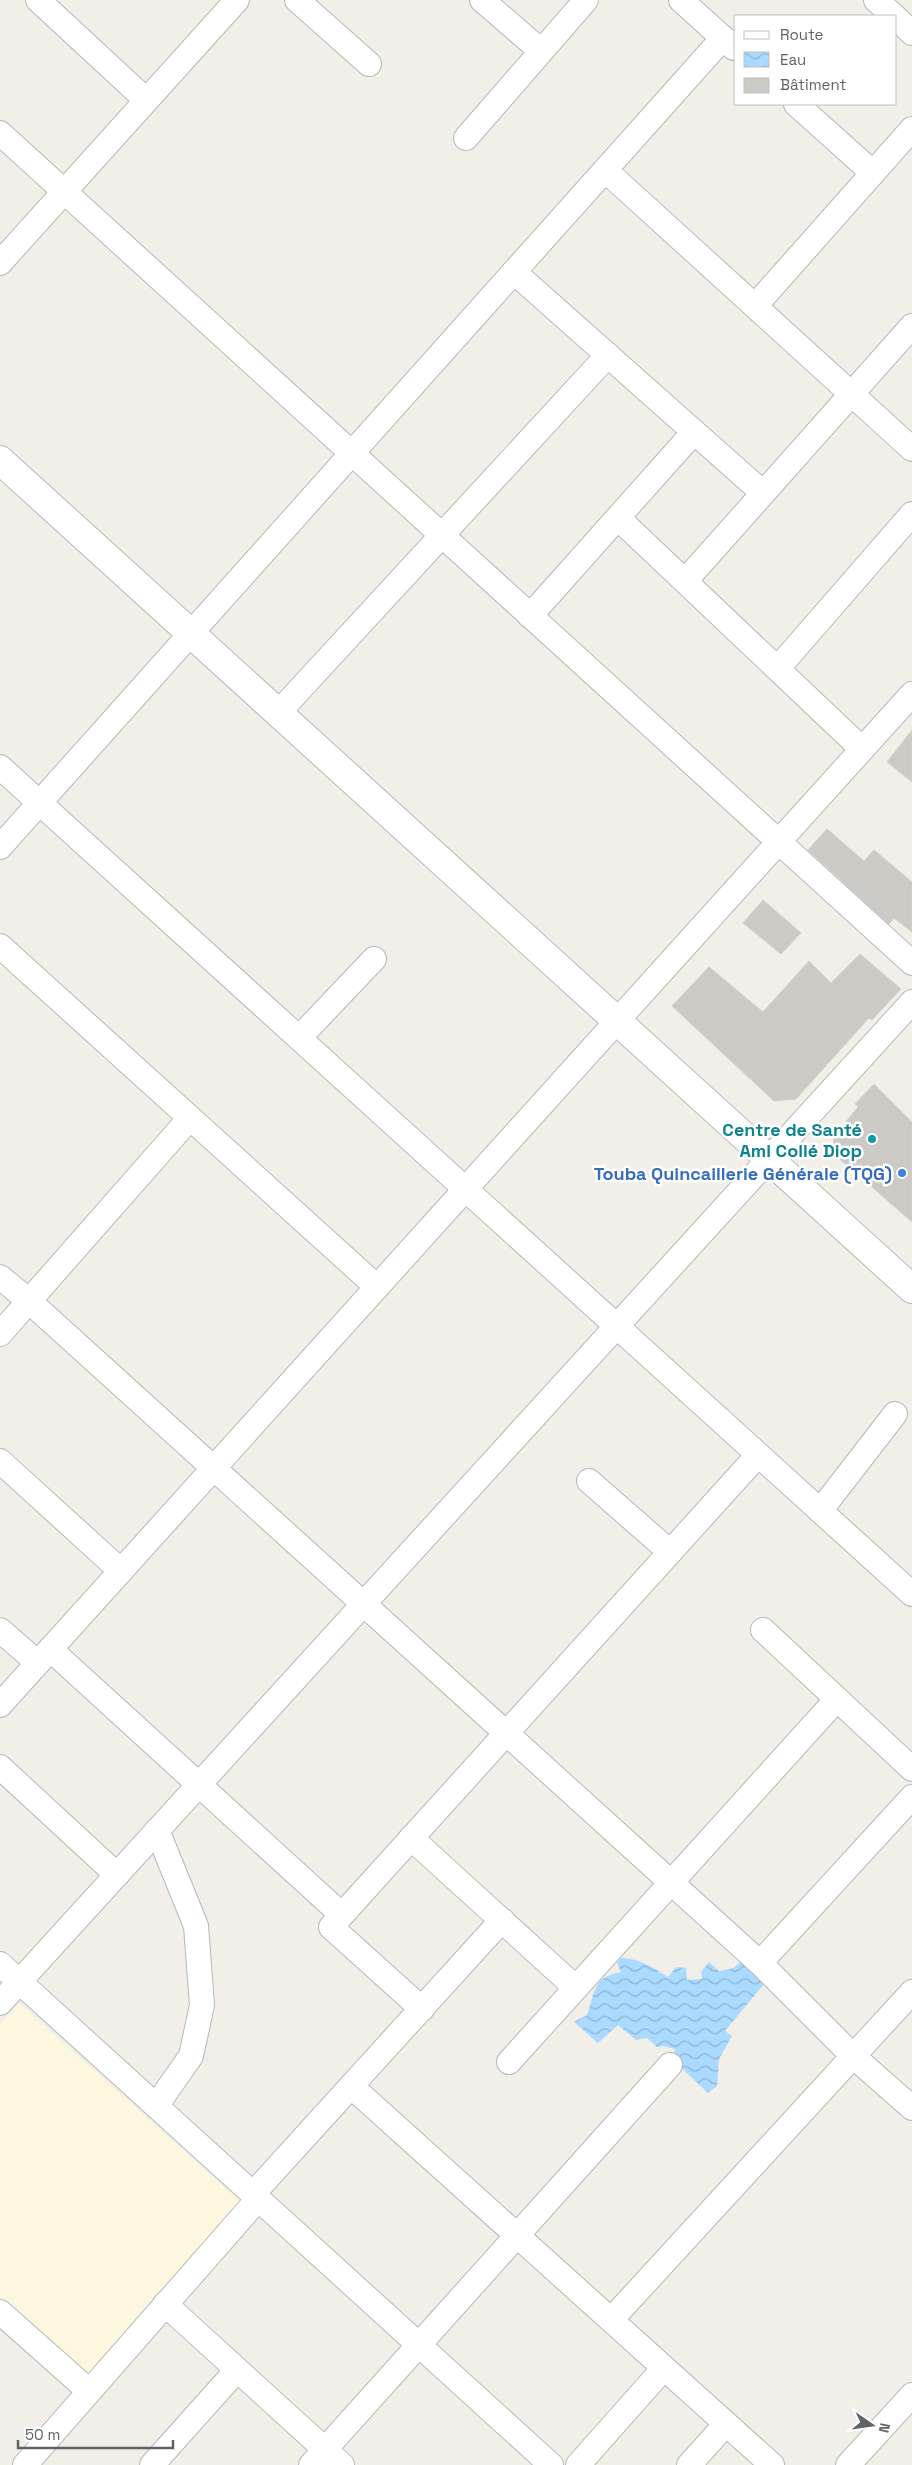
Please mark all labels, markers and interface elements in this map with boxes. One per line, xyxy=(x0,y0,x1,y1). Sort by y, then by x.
legend xyxy=(734,15,897,105)
text: Route xyxy=(780,25,824,44)
text: Eau xyxy=(780,50,806,69)
text: Bâtiment xyxy=(780,75,846,94)
place label: Centre de Santé Ami Collé Diop xyxy=(722,1118,862,1162)
marker: Centre de Santé Ami Collé Diop xyxy=(866,1133,878,1145)
place label: Touba Quincaillerie Générale (TQG) xyxy=(594,1162,892,1185)
marker: Touba Quincaillerie Générale (TQG) xyxy=(896,1167,908,1179)
north arrow xyxy=(847,2400,897,2450)
scale bar xyxy=(18,2418,172,2450)
text: N xyxy=(875,2421,894,2435)
text: 50 m xyxy=(25,2425,60,2444)

